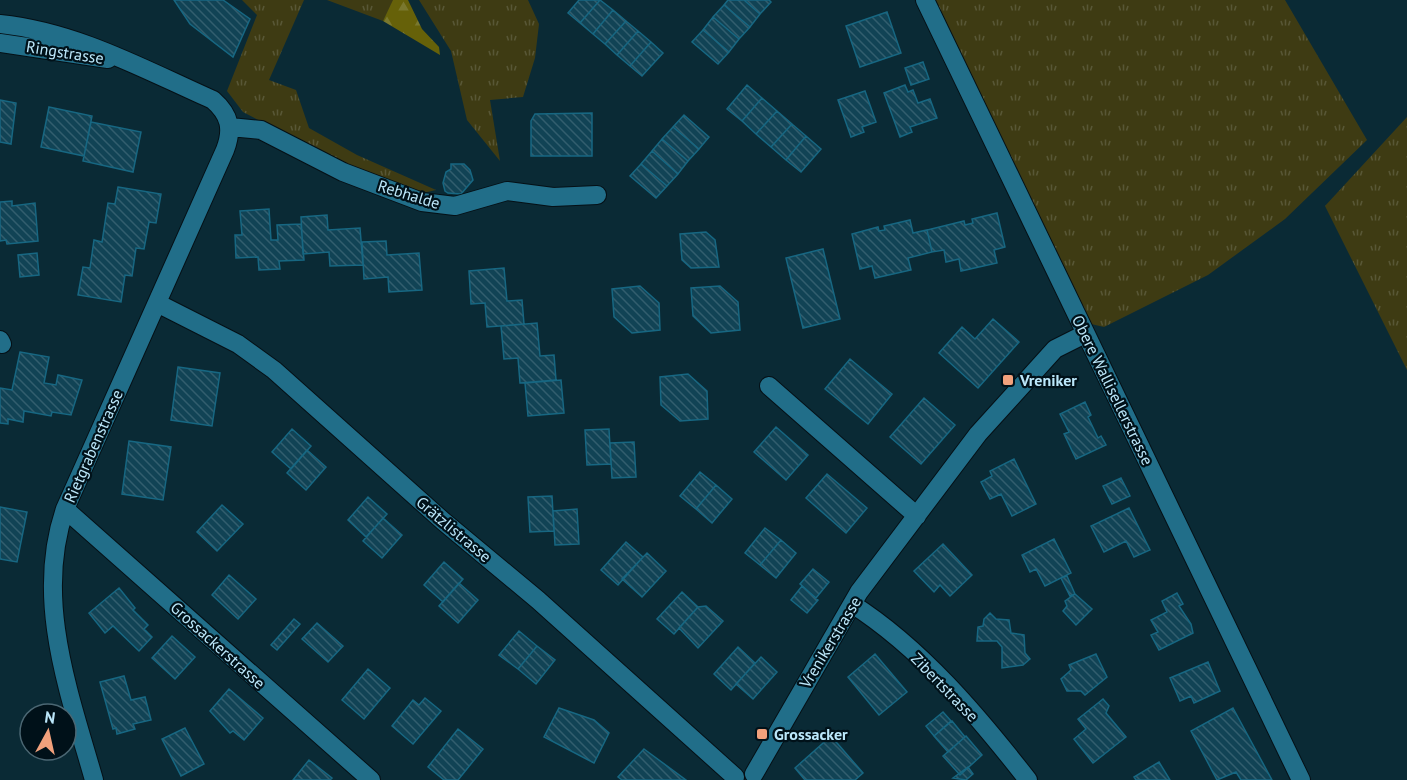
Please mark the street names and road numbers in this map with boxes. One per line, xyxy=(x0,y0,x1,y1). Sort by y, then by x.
street label: Ringstrasse xyxy=(25,36,105,68)
street label: Rebhalde xyxy=(376,175,442,213)
street label: Obere Wallisellerstrasse xyxy=(1068,312,1158,468)
street label: Rietgrabenstrasse xyxy=(59,386,127,506)
street label: Grätzlistrasse xyxy=(412,492,496,566)
street label: Vrenikerstrasse xyxy=(794,593,865,692)
street label: Grossackerstrasse xyxy=(166,597,270,693)
street label: Zibertstrasse xyxy=(907,648,983,726)

